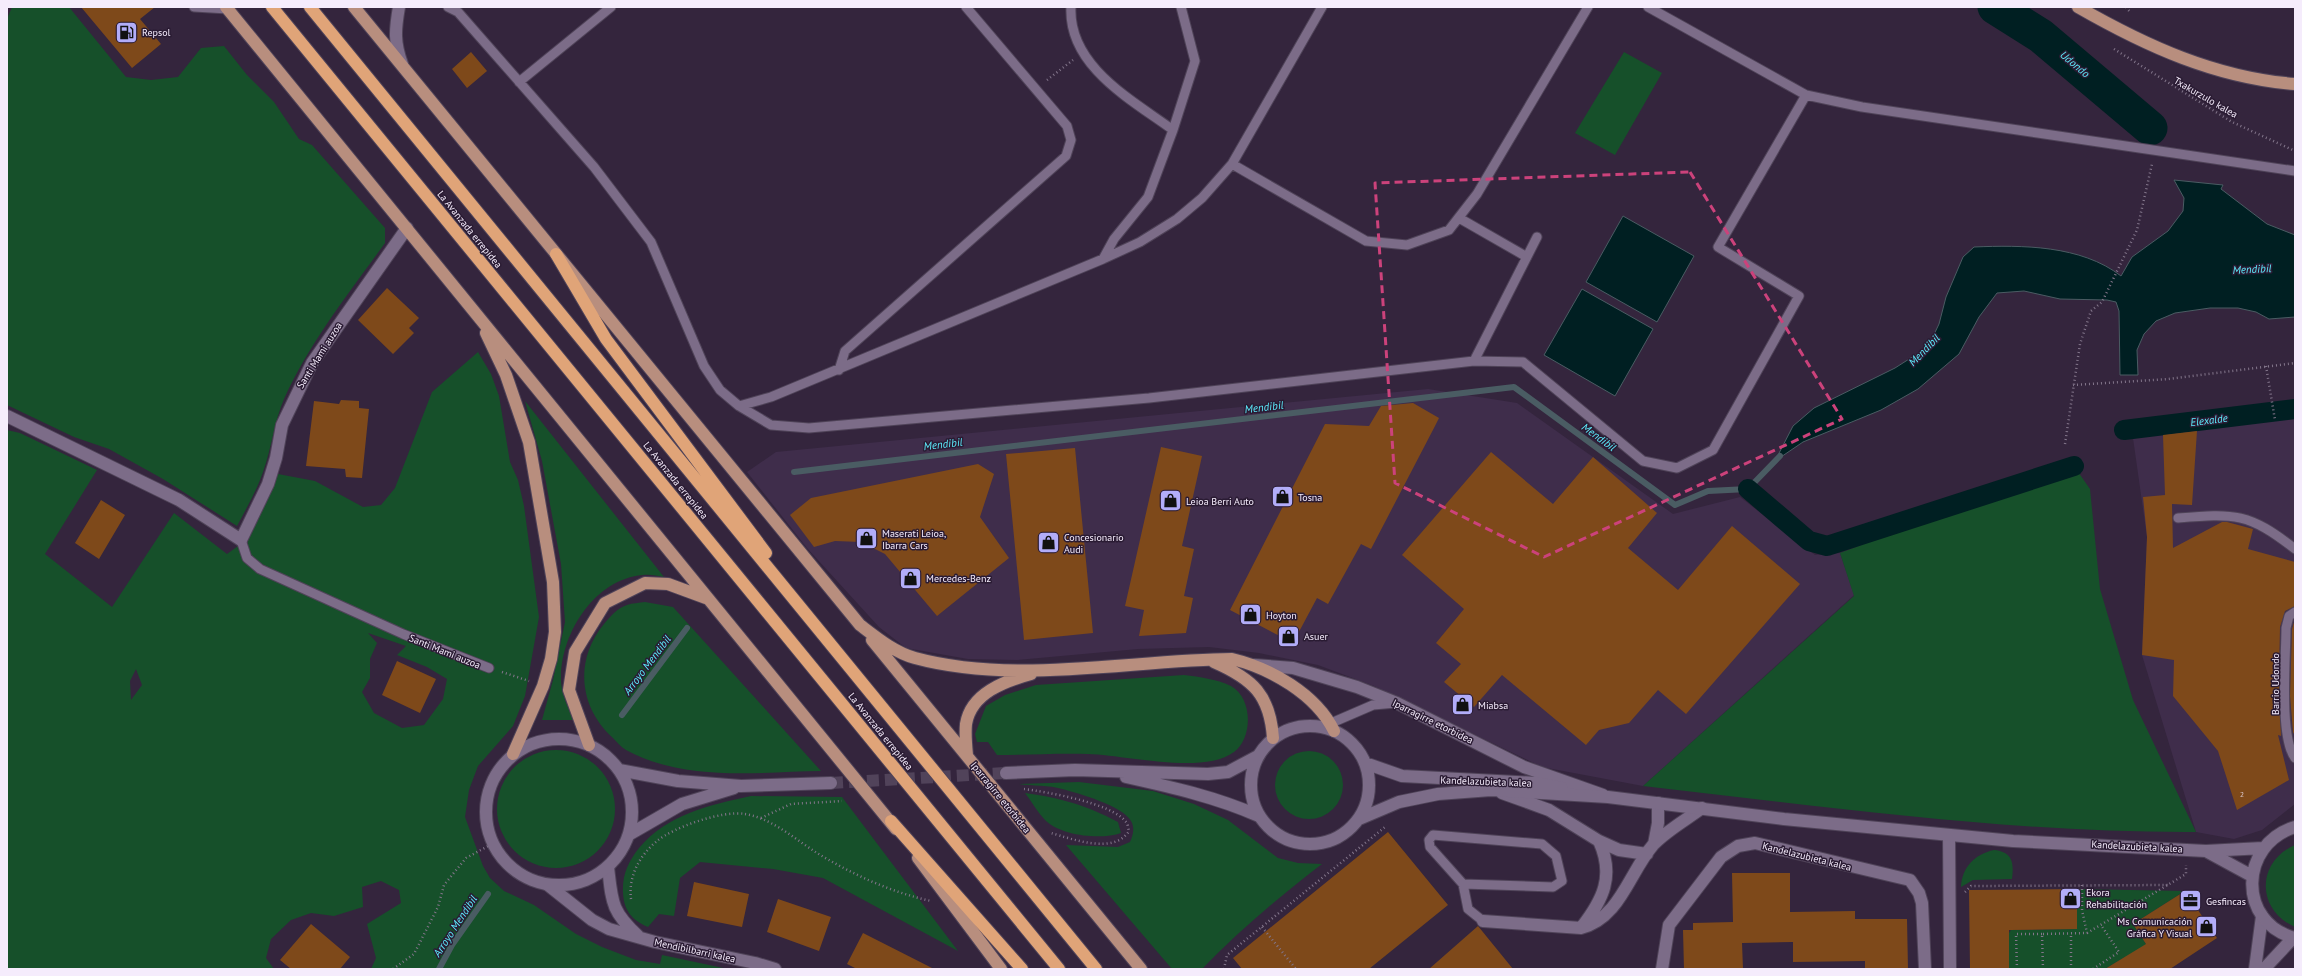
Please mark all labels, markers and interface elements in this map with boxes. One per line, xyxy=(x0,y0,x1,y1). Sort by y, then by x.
fuel station icon: Repsol xyxy=(113,19,139,45)
place label: Repsol xyxy=(142,26,171,39)
water label: Udondo xyxy=(2057,47,2093,81)
street label: Txakurzulo kalea xyxy=(2172,74,2240,121)
street label: La Avanzada errepidea xyxy=(434,188,505,271)
water label: Mendibil xyxy=(2232,261,2272,277)
street label: Santi Mami auzoa xyxy=(294,320,345,391)
water label: Mendibil xyxy=(1905,331,1943,369)
water label: Mendibil xyxy=(1244,398,1284,416)
water label: Elexalde xyxy=(2189,411,2229,429)
water label: Mendibil xyxy=(1579,420,1619,454)
water label: Mendibil xyxy=(923,435,963,453)
street label: La Avanzada errepidea xyxy=(640,439,711,522)
shop icon: Tosna xyxy=(1269,484,1295,510)
shop icon: Leioa Berri Auto xyxy=(1158,488,1184,514)
place label: Tosna xyxy=(1298,491,1322,504)
place label: Leioa Berri Auto xyxy=(1186,495,1254,508)
shop icon: Maserati Leioa, Ibarra Cars xyxy=(853,526,879,552)
place label: Maserati Leioa, Ibarra Cars xyxy=(882,527,946,552)
shop icon: Concesionario Audi xyxy=(1036,530,1062,556)
place label: Concesionario Audi xyxy=(1064,531,1124,556)
shop icon: Mercedes-Benz xyxy=(898,565,924,591)
place label: Mercedes-Benz xyxy=(926,572,991,585)
shop icon: Hoyton xyxy=(1238,602,1264,628)
place label: Hoyton xyxy=(1266,609,1297,622)
shop icon: Asuer xyxy=(1276,623,1302,649)
place label: Asuer xyxy=(1304,630,1329,643)
street label: Santi Mami auzoa xyxy=(407,631,482,672)
water label: Arroyo Mendibil xyxy=(620,633,674,698)
street label: Barrio Udondo xyxy=(2269,653,2282,715)
street label: La Avanzada errepidea xyxy=(845,690,916,773)
shop icon: Miabsa xyxy=(1449,692,1475,718)
street label: Iparragirre etorbidea xyxy=(1390,696,1475,747)
place label: Miabsa xyxy=(1478,699,1508,712)
street label: Iparragirre etorbidea xyxy=(968,759,1033,836)
street label: Kandelazubieta kalea xyxy=(1440,773,1532,790)
house number: 2 xyxy=(2240,789,2244,799)
street label: Kandelazubieta kalea xyxy=(2091,838,2183,855)
street label: Kandelazubieta kalea xyxy=(1761,839,1853,874)
shop icon: Ekora Rehabilitación xyxy=(2057,885,2083,911)
place label: Ekora Rehabilitación xyxy=(2086,886,2147,911)
office icon: Gesfincas xyxy=(2177,888,2203,914)
water label: Arroyo Mendibil xyxy=(429,892,480,960)
place label: Gesfincas xyxy=(2206,895,2246,908)
shop icon: Ms Comunicación Gráfica Y Visual xyxy=(2194,914,2220,940)
place label: Ms Comunicación Gráfica Y Visual xyxy=(2117,915,2192,940)
street label: Mendibilbarri kalea xyxy=(653,936,737,965)

